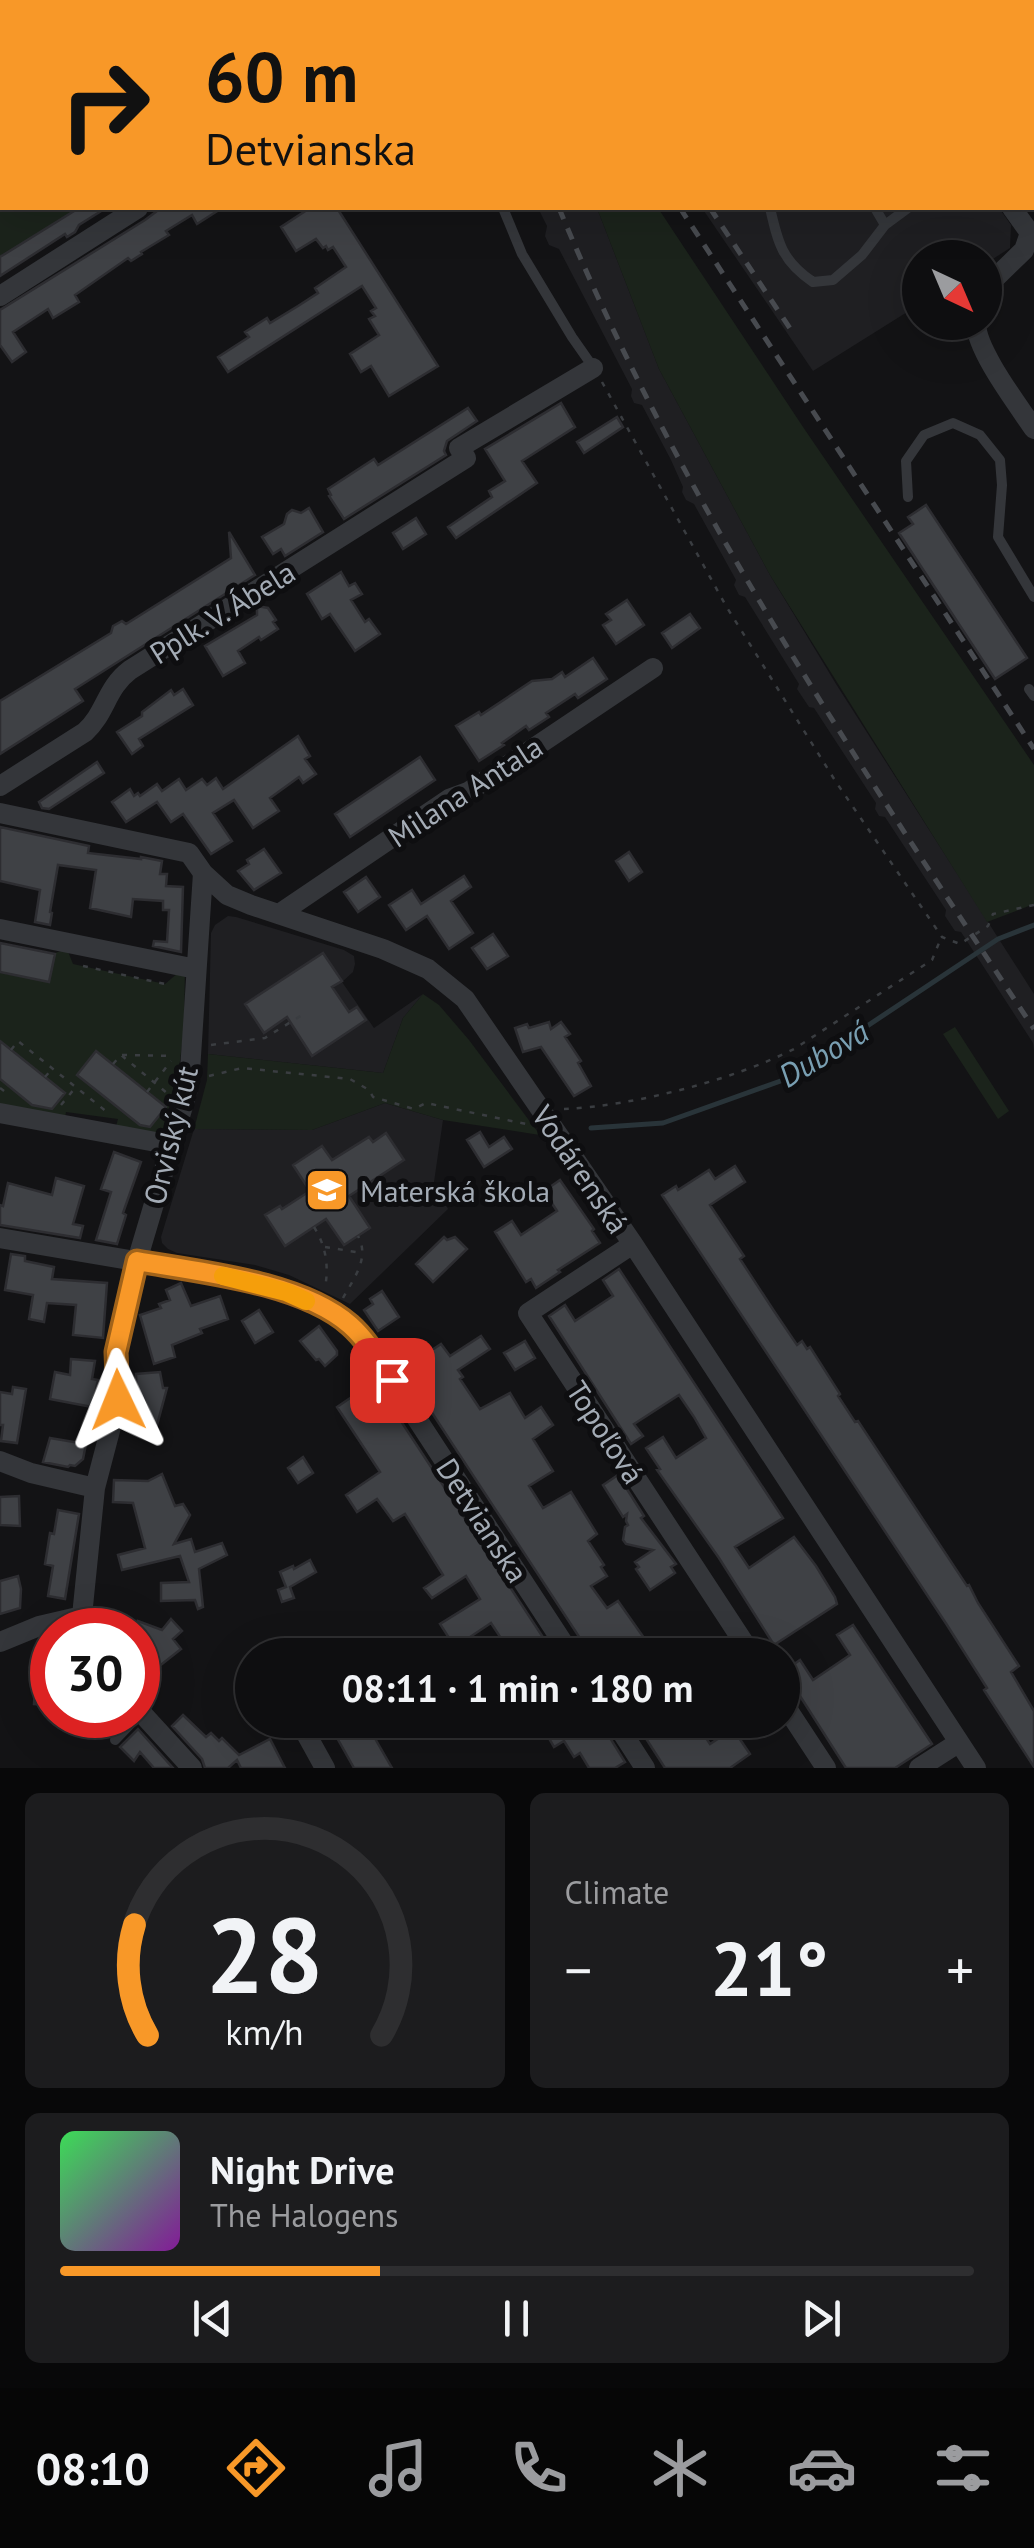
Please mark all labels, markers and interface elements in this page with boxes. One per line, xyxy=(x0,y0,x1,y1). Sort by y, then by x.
text: 60 m xyxy=(205,31,358,121)
icon: right xyxy=(40,40,170,170)
text: Detvianska xyxy=(205,119,416,177)
north arrow xyxy=(902,240,1002,340)
map controls xyxy=(902,240,1002,340)
street label: Pplk. V. Ábela xyxy=(142,552,302,672)
street label: Milana Antala xyxy=(380,727,550,855)
water label: Dubová xyxy=(770,1010,876,1096)
street label: Orviský kút xyxy=(134,1062,206,1208)
street label: Vodárenská xyxy=(523,1097,638,1240)
school or university icon: Materská škola xyxy=(304,1167,350,1213)
place label: Materská škola xyxy=(360,1171,550,1210)
pin xyxy=(350,1338,435,1423)
position arrow xyxy=(66,1348,170,1452)
icon: arrive xyxy=(365,1353,420,1408)
street label: Topoľová xyxy=(558,1373,654,1491)
street label: Detvianska xyxy=(428,1450,538,1590)
speed limit sign: 30 xyxy=(30,1608,160,1738)
text: 08:11 · 1 min · 180 m xyxy=(342,1663,693,1712)
text: Climate xyxy=(565,1871,669,1913)
text: 28 xyxy=(206,1887,324,2022)
text: 21° xyxy=(710,1920,828,2017)
text: − xyxy=(565,1934,592,2005)
text: + xyxy=(946,1934,974,2005)
text: km/h xyxy=(226,2009,304,2055)
text: Night Drive xyxy=(210,2145,394,2194)
text: The Halogens xyxy=(210,2194,398,2236)
icon: previous xyxy=(185,2291,240,2346)
icon: pause xyxy=(489,2291,544,2346)
icon: next xyxy=(794,2291,849,2346)
icon: directions xyxy=(221,2433,291,2503)
icon: music xyxy=(363,2433,433,2503)
icon: phone xyxy=(504,2433,574,2503)
icon: climate xyxy=(645,2433,715,2503)
icon: car xyxy=(787,2433,857,2503)
icon: filters xyxy=(928,2433,998,2503)
text: 08:10 xyxy=(36,2439,150,2497)

